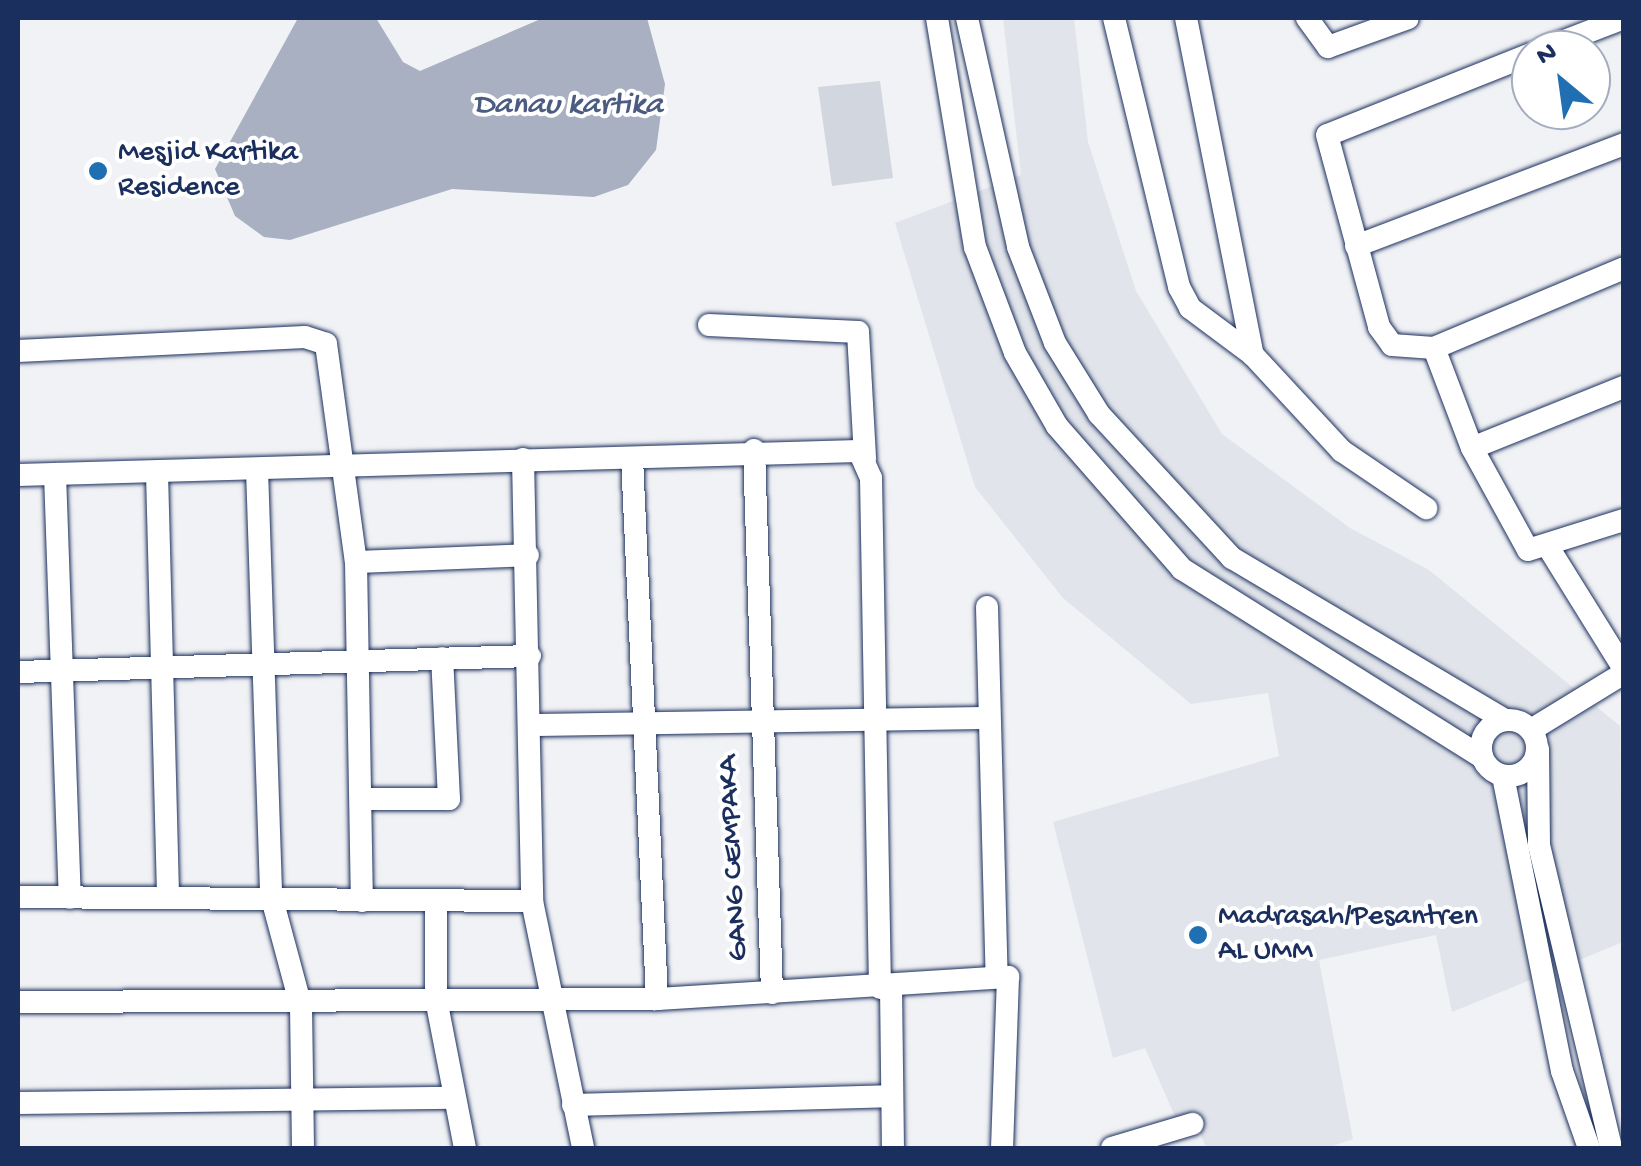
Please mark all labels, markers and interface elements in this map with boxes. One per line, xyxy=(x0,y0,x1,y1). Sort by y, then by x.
north arrow xyxy=(1511,30,1611,130)
text: N xyxy=(1531,36,1563,74)
water label: Danau kartika xyxy=(473,87,663,125)
place label: Mesjid Kartika Residence xyxy=(118,136,298,206)
marker: Mesjid Kartika Residence xyxy=(87,160,109,182)
street label: GANG CEMPAKA xyxy=(712,754,758,962)
place label: Madrasah/Pesantren AL UMM xyxy=(1218,900,1478,970)
marker: Madrasah/Pesantren AL UMM xyxy=(1187,924,1209,946)

